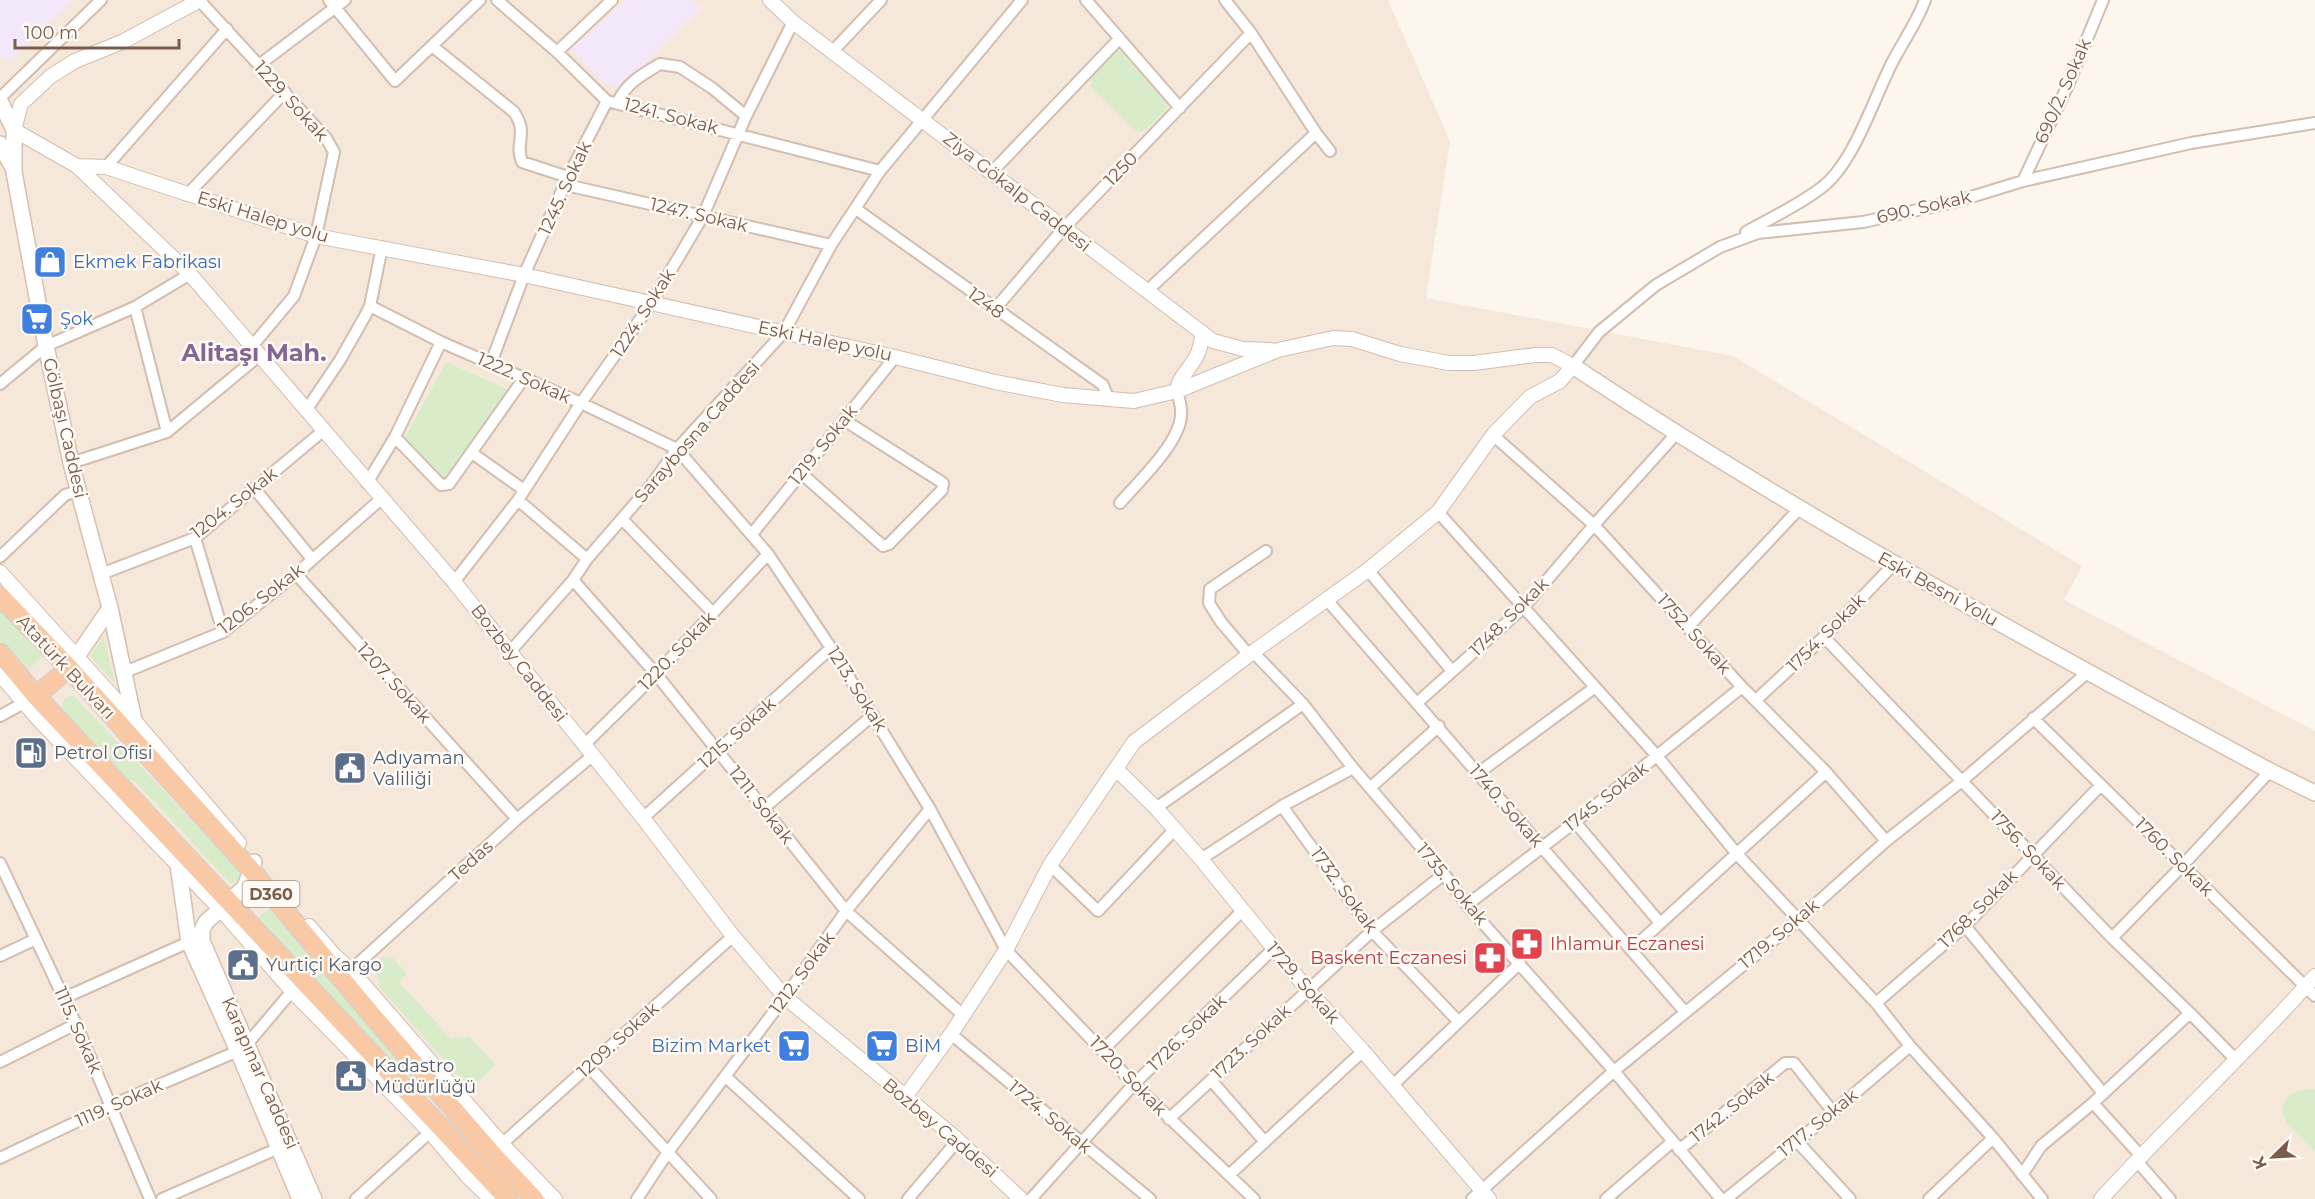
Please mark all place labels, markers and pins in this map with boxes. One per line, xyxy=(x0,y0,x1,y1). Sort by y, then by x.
shop icon: Ekmek Fabrikası xyxy=(32,244,68,280)
place label: Ekmek Fabrikası xyxy=(73,251,222,273)
supermarket icon: Şok xyxy=(19,301,55,337)
place label: Şok xyxy=(60,308,93,330)
fuel station icon: Petrol Ofisi xyxy=(13,735,49,771)
place label: Petrol Ofisi xyxy=(54,742,153,764)
place label: Adıyaman Valiliği xyxy=(373,747,465,790)
public building icon: Adıyaman Valiliği xyxy=(332,750,368,786)
pharmacy icon: Ihlamur Eczanesi xyxy=(1509,926,1545,962)
place label: Ihlamur Eczanesi xyxy=(1550,933,1705,955)
pharmacy icon: Baskent Eczanesi xyxy=(1472,940,1508,976)
public building icon: Yurtiçi Kargo xyxy=(225,947,261,983)
place label: Baskent Eczanesi xyxy=(1310,947,1467,969)
place label: Yurtiçi Kargo xyxy=(266,954,382,976)
supermarket icon: Bizim Market xyxy=(776,1028,812,1064)
supermarket icon: BİM xyxy=(864,1028,900,1064)
place label: Bizim Market xyxy=(651,1035,771,1057)
place label: BİM xyxy=(905,1035,941,1057)
place label: Kadastro Müdürlüğü xyxy=(374,1055,476,1098)
public building icon: Kadastro Müdürlüğü xyxy=(333,1058,369,1094)

